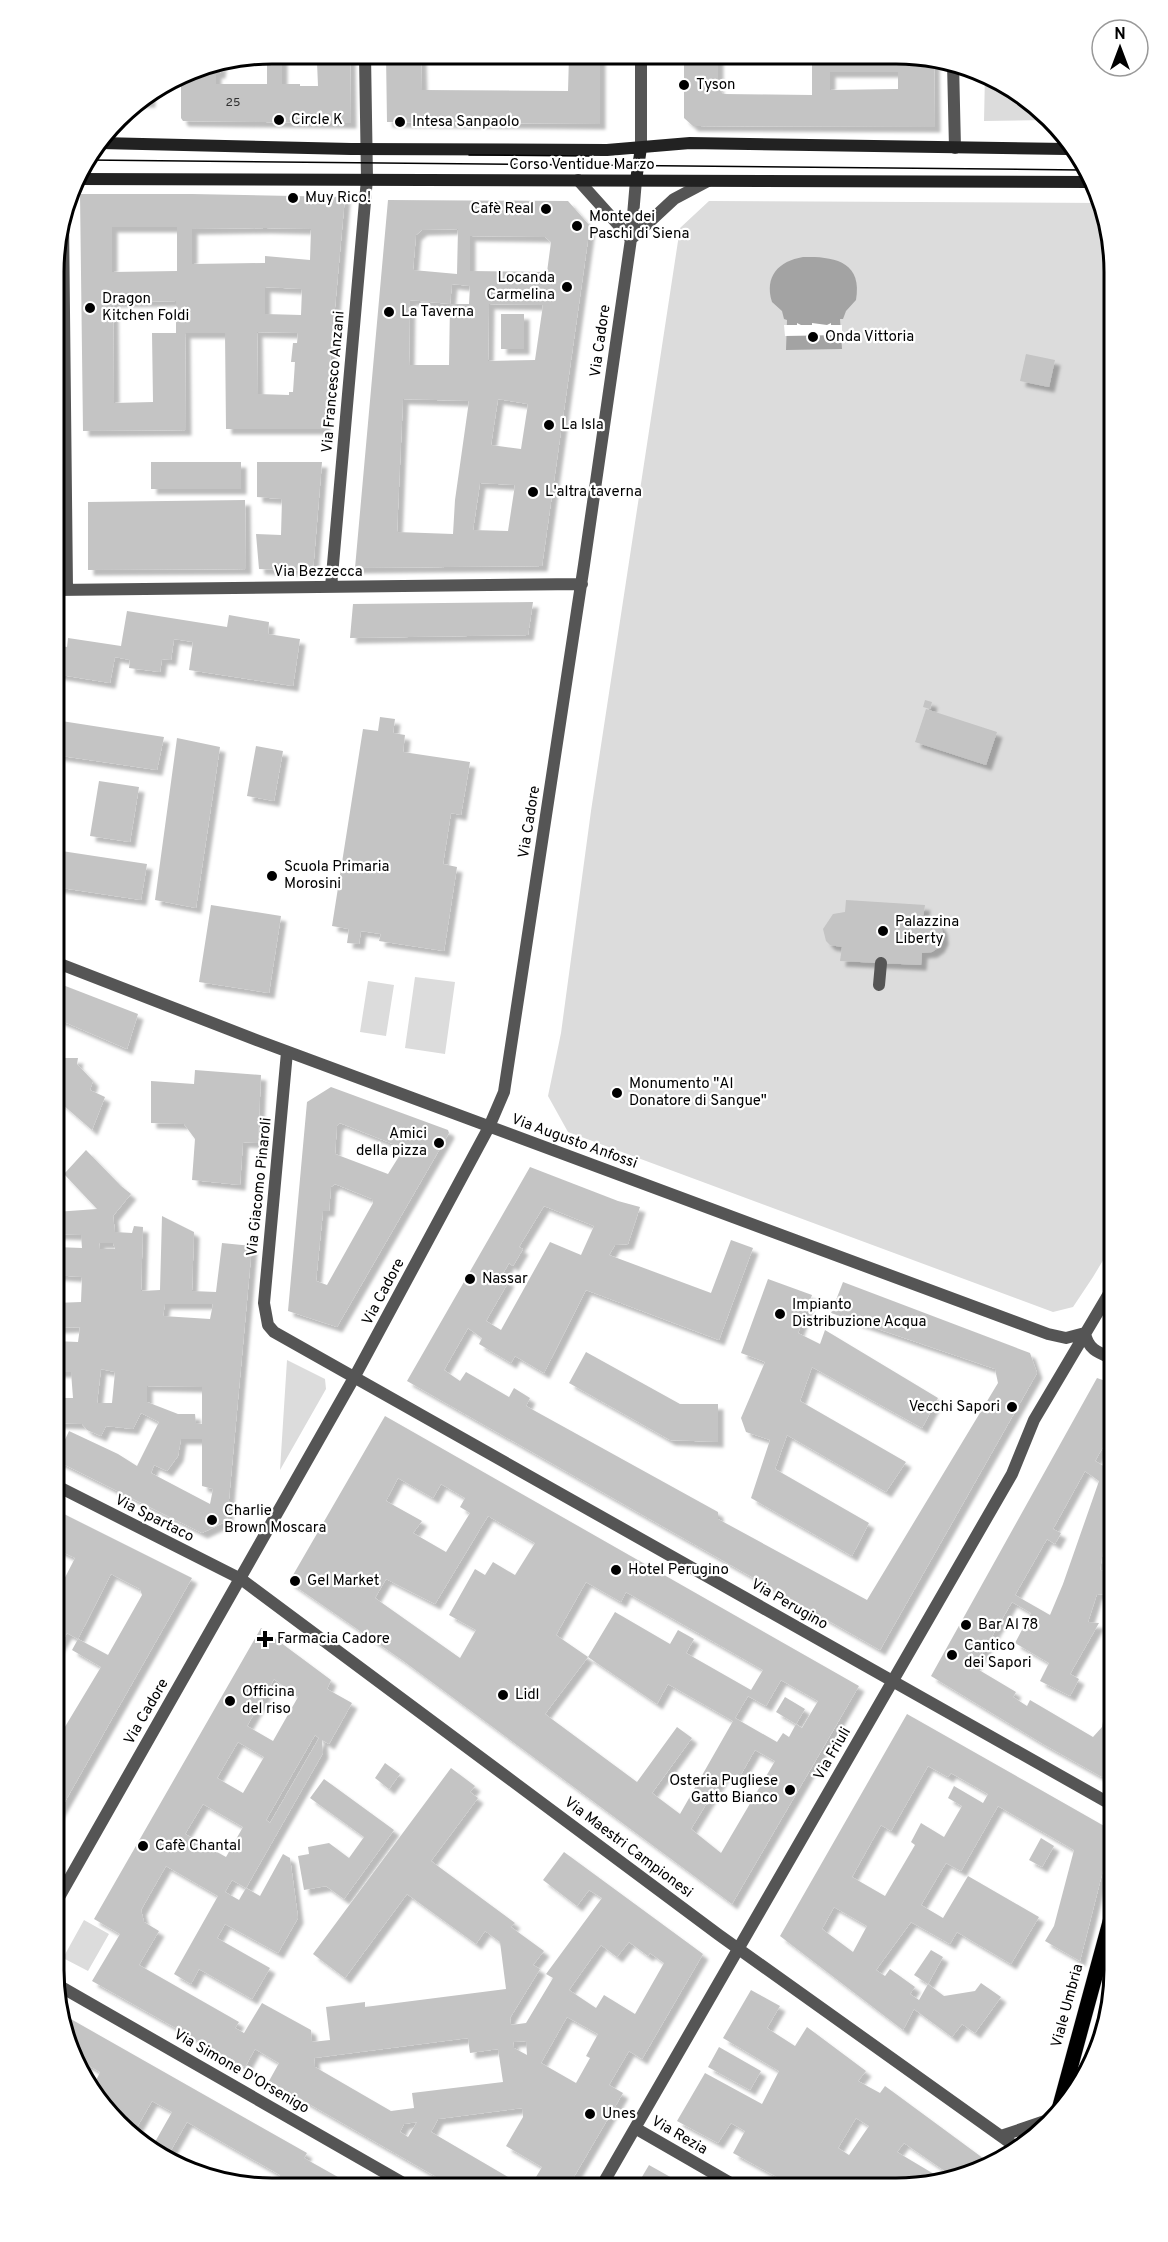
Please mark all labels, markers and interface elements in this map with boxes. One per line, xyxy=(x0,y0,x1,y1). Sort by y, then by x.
north arrow xyxy=(1090,18,1150,78)
text: N xyxy=(1114,25,1126,45)
place label: Tyson xyxy=(696,76,735,95)
marker: Tyson xyxy=(677,78,691,92)
house number: 25 xyxy=(226,95,240,111)
place label: Circle K xyxy=(291,111,343,130)
marker: Circle K xyxy=(272,113,286,127)
place label: Intesa Sanpaolo xyxy=(412,113,519,132)
marker: Intesa Sanpaolo xyxy=(393,115,407,129)
street label: Corso Ventidue Marzo xyxy=(509,156,655,175)
place label: Muy Rico! xyxy=(305,189,371,208)
marker: Muy Rico! xyxy=(286,191,300,205)
place label: Cafè Real xyxy=(471,200,534,219)
marker: Cafè Real xyxy=(539,202,553,216)
place label: Monte dei Paschi di Siena xyxy=(589,208,689,244)
marker: Monte dei Paschi di Siena xyxy=(570,219,584,233)
place label: Locanda Carmelina xyxy=(486,269,555,305)
marker: Locanda Carmelina xyxy=(560,280,574,294)
place label: Dragon Kitchen Foldi xyxy=(102,290,189,326)
marker: Dragon Kitchen Foldi xyxy=(83,301,97,315)
place label: La Taverna xyxy=(401,303,474,322)
street label: Via Cadore xyxy=(587,303,615,379)
marker: La Taverna xyxy=(382,305,396,319)
street label: Via Francesco Anzani xyxy=(318,310,350,454)
place label: Onda Vittoria xyxy=(825,328,914,347)
marker: Onda Vittoria xyxy=(806,330,820,344)
place label: La Isla xyxy=(561,416,604,435)
marker: La Isla xyxy=(542,418,556,432)
place label: L'altra taverna xyxy=(545,483,642,502)
marker: L'altra taverna xyxy=(526,485,540,499)
street label: Via Bezzecca xyxy=(273,563,363,582)
street label: Via Cadore xyxy=(515,784,545,860)
place label: Scuola Primaria Morosini xyxy=(284,858,390,894)
marker: Scuola Primaria Morosini xyxy=(265,869,279,883)
place label: Palazzina Liberty xyxy=(895,913,959,949)
marker: Palazzina Liberty xyxy=(876,924,890,938)
place label: Monumento "Al Donatore di Sangue" xyxy=(629,1075,767,1111)
marker: Monumento "Al Donatore di Sangue" xyxy=(610,1086,624,1100)
street label: Via Augusto Anfossi xyxy=(508,1110,640,1174)
street label: Via Giacomo Pinaroli xyxy=(243,1117,277,1257)
place label: Amici della pizza xyxy=(356,1125,427,1161)
marker: Amici della pizza xyxy=(432,1136,446,1150)
street label: Via Cadore xyxy=(358,1255,410,1329)
place label: Nassar xyxy=(482,1270,528,1289)
marker: Nassar xyxy=(463,1272,477,1286)
place label: Impianto Distribuzione Acqua xyxy=(792,1296,926,1332)
marker: Impianto Distribuzione Acqua xyxy=(773,1307,787,1321)
place label: Vecchi Sapori xyxy=(909,1398,1000,1417)
marker: Vecchi Sapori xyxy=(1005,1400,1019,1414)
street label: Via Spartaco xyxy=(111,1491,197,1547)
place label: Charlie Brown Moscara xyxy=(224,1502,326,1538)
marker: Charlie Brown Moscara xyxy=(205,1513,219,1527)
place label: Hotel Perugino xyxy=(628,1561,729,1580)
marker: Hotel Perugino xyxy=(609,1563,623,1577)
place label: Gel Market xyxy=(307,1572,379,1591)
marker: Gel Market xyxy=(288,1574,302,1588)
street label: Via Perugino xyxy=(747,1575,831,1635)
place label: Bar Al 78 xyxy=(978,1616,1038,1635)
marker: Bar Al 78 xyxy=(959,1618,973,1632)
place label: Farmacia Cadore xyxy=(277,1630,390,1649)
marker: Farmacia Cadore xyxy=(258,1632,272,1646)
place label: Cantico dei Sapori xyxy=(964,1637,1032,1673)
marker: Cantico dei Sapori xyxy=(945,1648,959,1662)
street label: Via Cadore xyxy=(120,1676,174,1748)
place label: Officina del riso xyxy=(242,1683,295,1719)
place label: Lidl xyxy=(515,1686,540,1705)
marker: Lidl xyxy=(496,1688,510,1702)
marker: Officina del riso xyxy=(223,1694,237,1708)
street label: Via Friuli xyxy=(810,1724,856,1784)
place label: Osteria Pugliese Gatto Bianco xyxy=(669,1772,778,1808)
marker: Osteria Pugliese Gatto Bianco xyxy=(783,1783,797,1797)
street label: Via Maestri Campionesi xyxy=(560,1793,696,1903)
place label: Cafè Chantal xyxy=(155,1837,241,1856)
marker: Cafè Chantal xyxy=(136,1839,150,1853)
street label: Viale Umbria xyxy=(1048,1962,1088,2050)
street label: Via Simone D'Orsenigo xyxy=(170,2025,312,2119)
place label: Unes xyxy=(602,2105,636,2124)
marker: Unes xyxy=(583,2107,597,2121)
street label: Via Rezia xyxy=(647,2112,711,2160)

